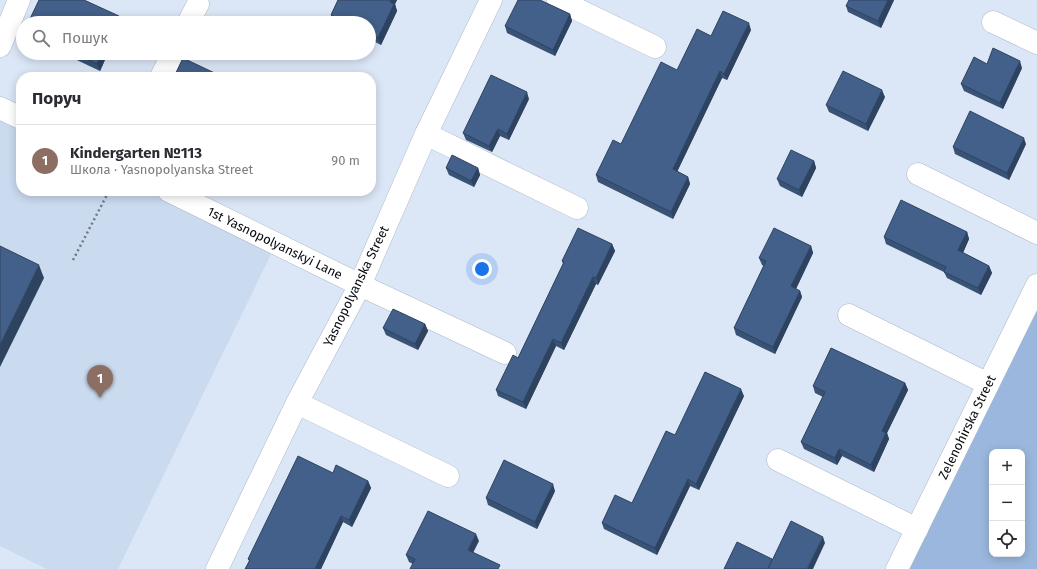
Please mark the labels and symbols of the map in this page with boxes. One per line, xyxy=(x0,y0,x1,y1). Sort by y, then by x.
street label: 1st Yasnopolyanskyi Lane xyxy=(205,204,345,282)
street label: Yasnopolyanska Street xyxy=(320,223,392,349)
your location xyxy=(472,259,492,279)
pin: 1 xyxy=(87,365,113,398)
street label: Zelenohirska Street xyxy=(935,372,999,482)

